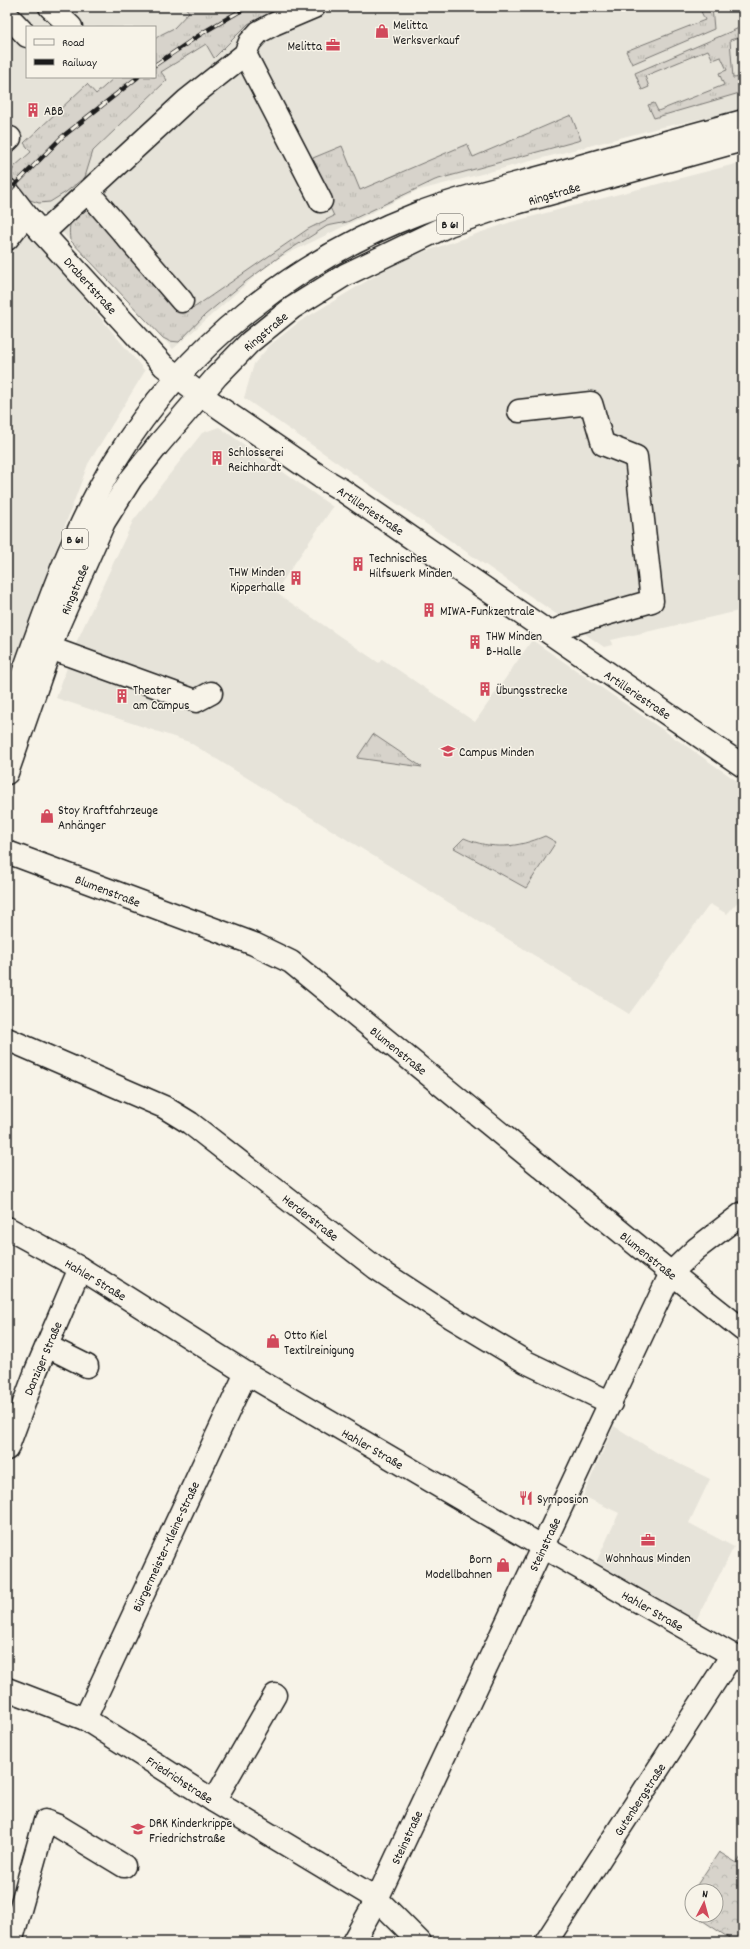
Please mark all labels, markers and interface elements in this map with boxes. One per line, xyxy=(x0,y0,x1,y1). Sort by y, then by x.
place label: Melitta Werksverkauf xyxy=(393,17,460,51)
shop icon: Melitta Werksverkauf xyxy=(374,23,390,39)
legend xyxy=(26,26,156,78)
text: Road xyxy=(62,35,84,52)
office icon: Melitta xyxy=(325,37,341,53)
place label: Melitta xyxy=(287,38,323,57)
text: Railway xyxy=(62,55,98,72)
building icon: ABB xyxy=(25,102,41,118)
place label: ABB xyxy=(44,103,63,122)
street label: Ringstraße xyxy=(526,179,583,212)
road number: B 61 xyxy=(437,214,463,234)
street label: Drabertstraße xyxy=(58,254,120,320)
street label: Ringstraße xyxy=(240,308,293,357)
place label: Schlosserei Reichhardt xyxy=(228,444,284,478)
building icon: Schlosserei Reichhardt xyxy=(209,450,225,466)
street label: Artilleriestraße xyxy=(332,483,407,542)
road number: B 61 xyxy=(62,529,88,549)
place label: Technisches Hilfswerk Minden xyxy=(369,550,452,584)
building icon: Technisches Hilfswerk Minden xyxy=(350,556,366,572)
street label: Ringstraße xyxy=(57,561,96,618)
place label: THW Minden Kipperhalle xyxy=(229,564,285,598)
building icon: THW Minden Kipperhalle xyxy=(288,570,304,586)
building icon: MIWA-Funkzentrale xyxy=(421,602,437,618)
place label: MIWA-Funkzentrale xyxy=(440,603,535,622)
place label: THW Minden B-Halle xyxy=(486,628,542,662)
building icon: THW Minden B-Halle xyxy=(467,634,483,650)
street label: Artilleriestraße xyxy=(599,667,674,726)
building icon: Übungsstrecke xyxy=(477,681,493,697)
place label: Theater am Campus xyxy=(133,682,190,716)
place label: Übungsstrecke xyxy=(496,682,568,701)
building icon: Theater am Campus xyxy=(114,688,130,704)
school or university icon: Campus Minden xyxy=(440,743,456,759)
place label: Campus Minden xyxy=(459,744,534,763)
place label: Stoy Kraftfahrzeuge Anhänger xyxy=(58,802,158,836)
shop icon: Stoy Kraftfahrzeuge Anhänger xyxy=(39,808,55,824)
street label: Blumenstraße xyxy=(72,871,143,914)
street label: Blumenstraße xyxy=(365,1023,430,1081)
street label: Herderstraße xyxy=(277,1191,342,1247)
street label: Blumenstraße xyxy=(615,1228,680,1286)
street label: Hahler Straße xyxy=(60,1255,129,1307)
street label: Danziger Straße xyxy=(20,1319,69,1399)
place label: Otto Kiel Textilreinigung xyxy=(284,1327,355,1361)
shop icon: Otto Kiel Textilreinigung xyxy=(265,1333,281,1349)
street label: Hahler Straße xyxy=(337,1425,406,1476)
street label: Bürgermeister-Kleine-Straße xyxy=(129,1479,206,1615)
restaurant icon: Symposion xyxy=(518,1490,534,1506)
place label: Symposion xyxy=(537,1491,588,1510)
street label: Steinstraße xyxy=(525,1515,567,1575)
office icon: Wohnhaus Minden xyxy=(640,1532,656,1548)
place label: Wohnhaus Minden xyxy=(605,1550,691,1569)
place label: Born Modellbahnen xyxy=(425,1551,492,1585)
shop icon: Born Modellbahnen xyxy=(495,1557,511,1573)
street label: Hahler Straße xyxy=(617,1587,686,1638)
street label: Friedrichstraße xyxy=(141,1752,216,1810)
street label: Gutenbergstraße xyxy=(610,1760,672,1841)
street label: Steinstraße xyxy=(387,1808,429,1868)
place label: DRK Kinderkrippe Friedrichstraße xyxy=(149,1815,233,1849)
school or university icon: DRK Kinderkrippe Friedrichstraße xyxy=(130,1821,146,1837)
north arrow xyxy=(684,1883,724,1923)
text: N xyxy=(701,1887,709,1903)

